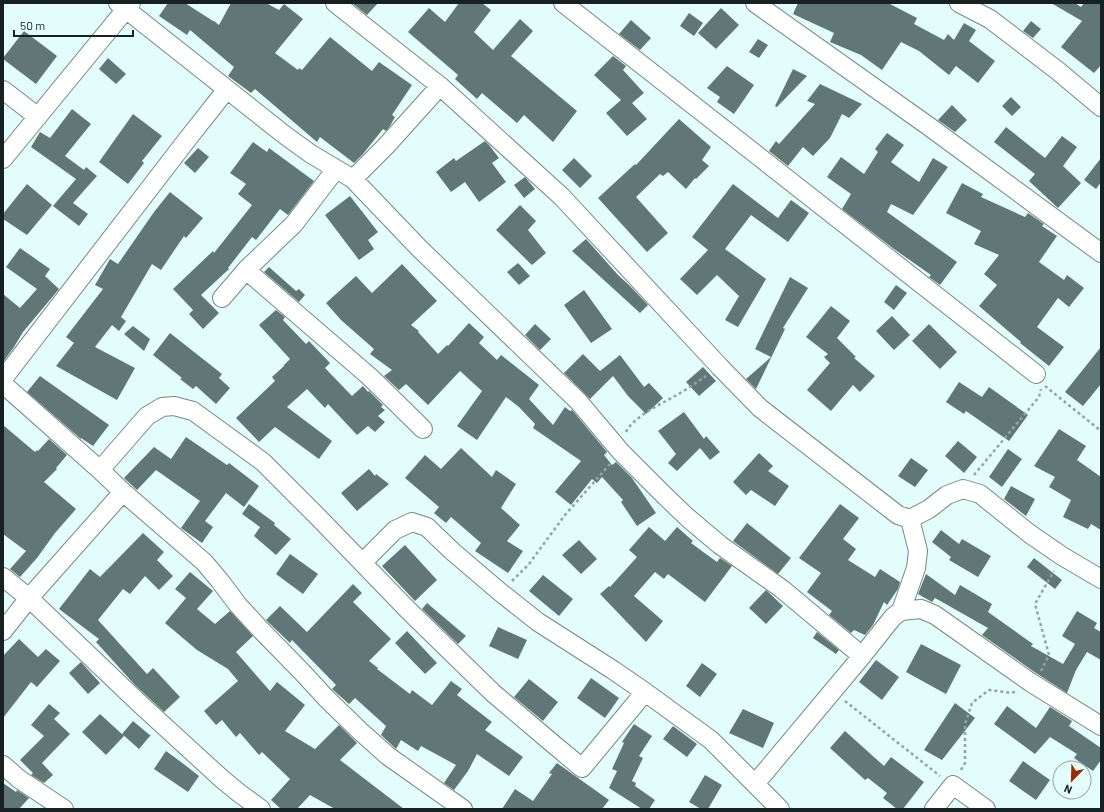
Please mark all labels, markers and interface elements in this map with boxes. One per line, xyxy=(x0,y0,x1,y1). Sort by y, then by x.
scale bar xyxy=(14,12,133,38)
text: 50 m xyxy=(20,18,45,32)
north arrow xyxy=(1052,760,1092,800)
text: N xyxy=(1062,782,1074,797)

